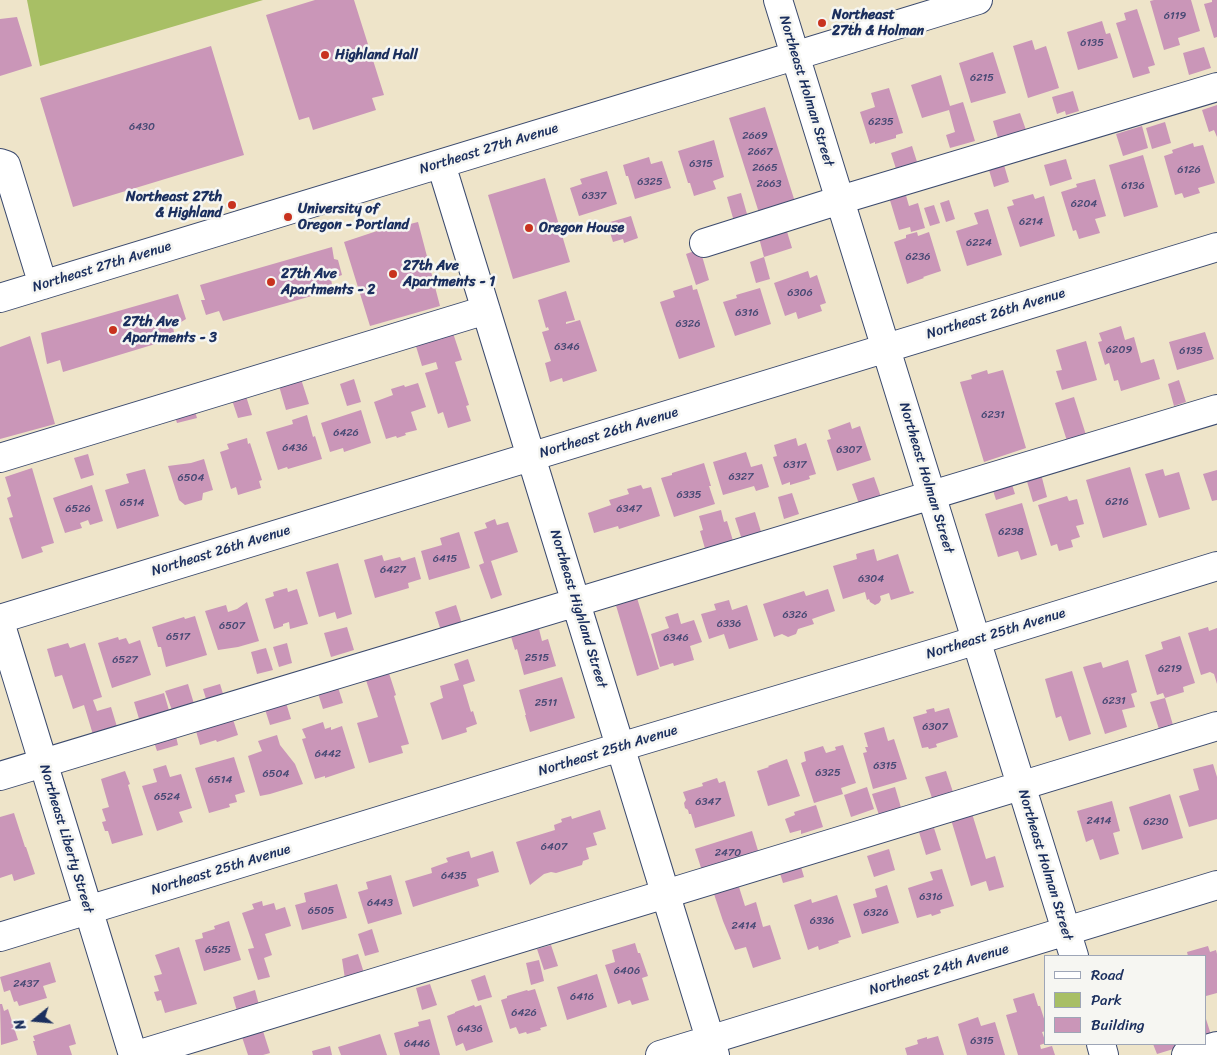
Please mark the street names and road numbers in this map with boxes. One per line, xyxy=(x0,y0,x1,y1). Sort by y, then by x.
street label: Northeast Holman Street xyxy=(775,13,837,169)
street label: Northeast 27th Avenue xyxy=(418,120,560,178)
street label: Northeast 27th Avenue xyxy=(31,238,173,296)
street label: Northeast 26th Avenue xyxy=(925,285,1067,343)
street label: Northeast Holman Street xyxy=(895,400,957,556)
street label: Northeast 26th Avenue xyxy=(538,404,680,462)
street label: Northeast 26th Avenue xyxy=(150,522,292,580)
street label: Northeast Highland Street xyxy=(546,528,610,690)
street label: Northeast 25th Avenue xyxy=(924,605,1068,663)
street label: Northeast 25th Avenue xyxy=(536,722,680,780)
street label: Northeast Liberty Street xyxy=(35,763,97,915)
street label: Northeast Holman Street xyxy=(1014,787,1076,943)
street label: Northeast 25th Avenue xyxy=(149,841,293,899)
street label: Northeast 24th Avenue xyxy=(867,941,1011,999)

